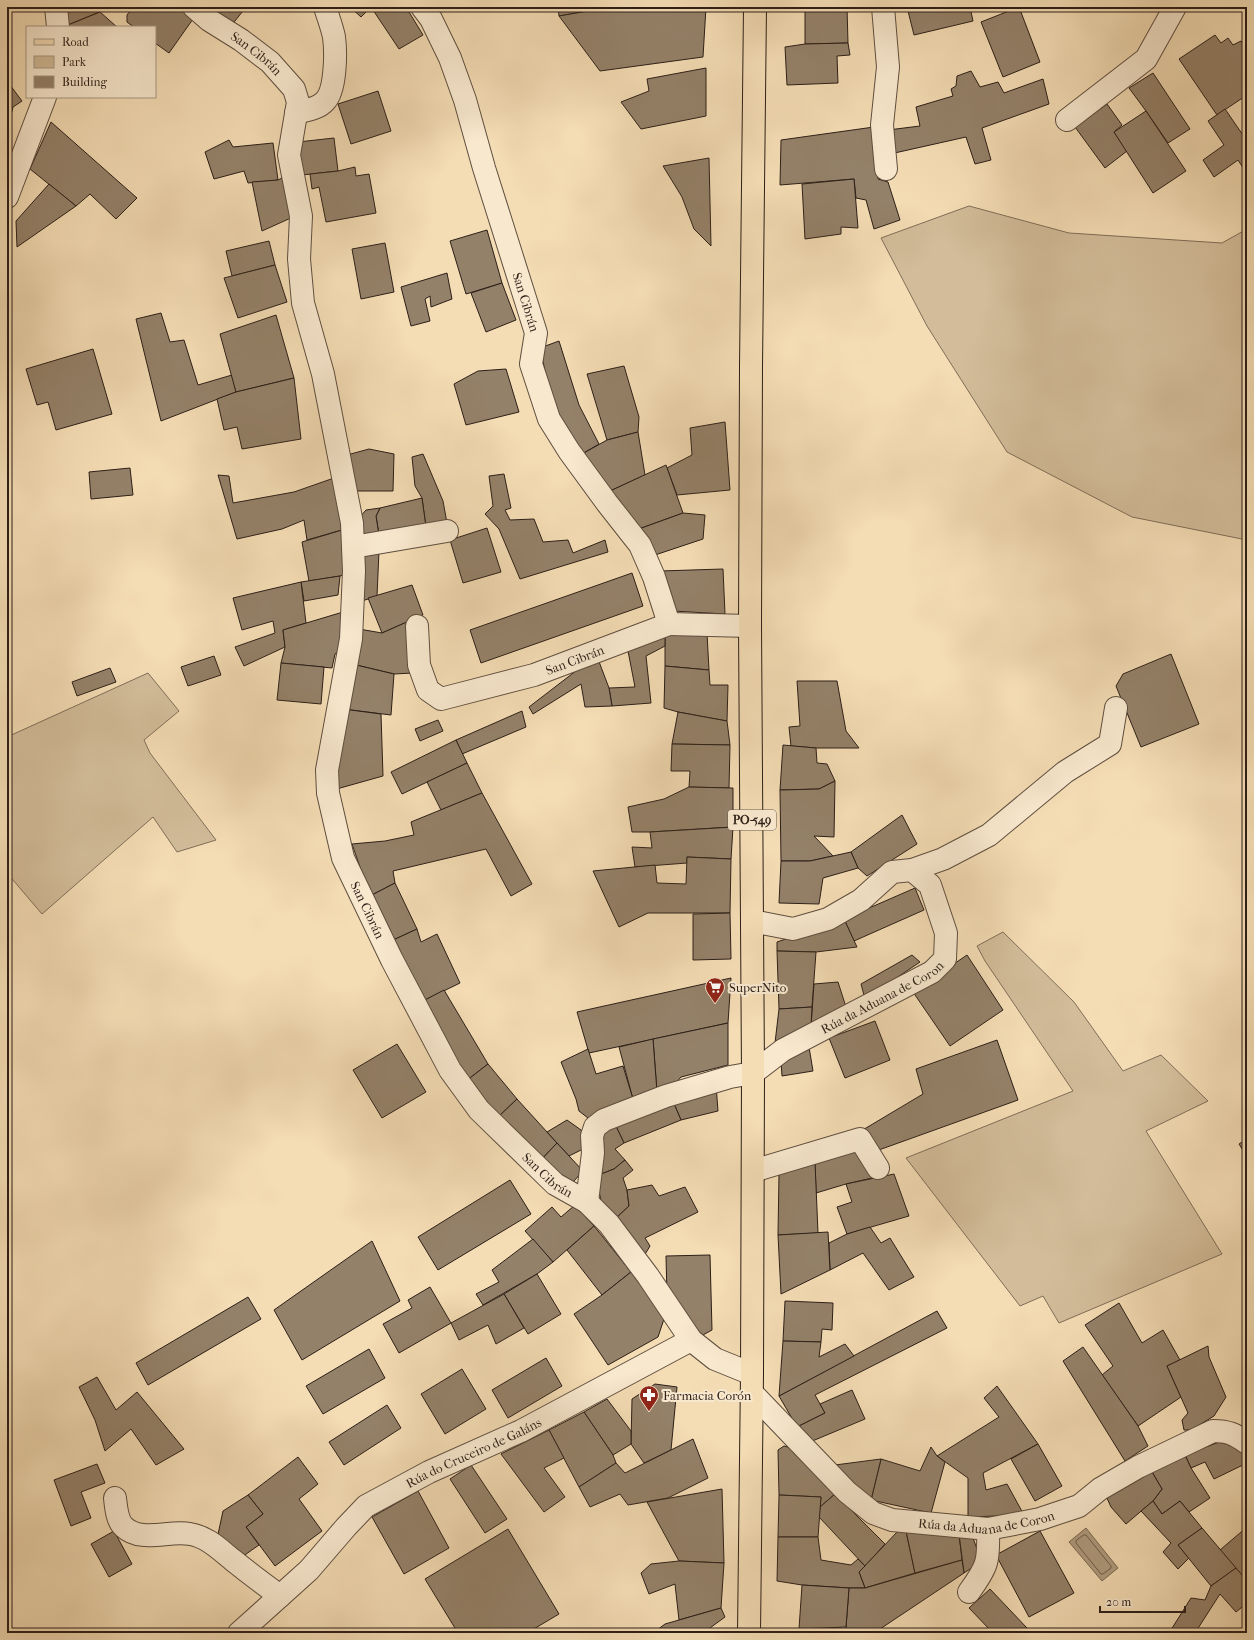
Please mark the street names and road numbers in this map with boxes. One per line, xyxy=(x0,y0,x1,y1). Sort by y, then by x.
street label: San Cibrán xyxy=(228,28,286,78)
street label: San Cibrán xyxy=(510,270,543,334)
street label: San Cibrán xyxy=(543,642,606,677)
road number: PO-549 xyxy=(728,810,776,830)
street label: San Cibrán xyxy=(348,879,388,941)
street label: Rúa da Aduana de Coron xyxy=(818,957,947,1036)
street label: San Cibrán xyxy=(520,1149,576,1200)
street label: Rúa do Cruceiro de Galáns xyxy=(403,1414,544,1491)
street label: Rúa da Aduana de Coron xyxy=(917,1507,1057,1537)

